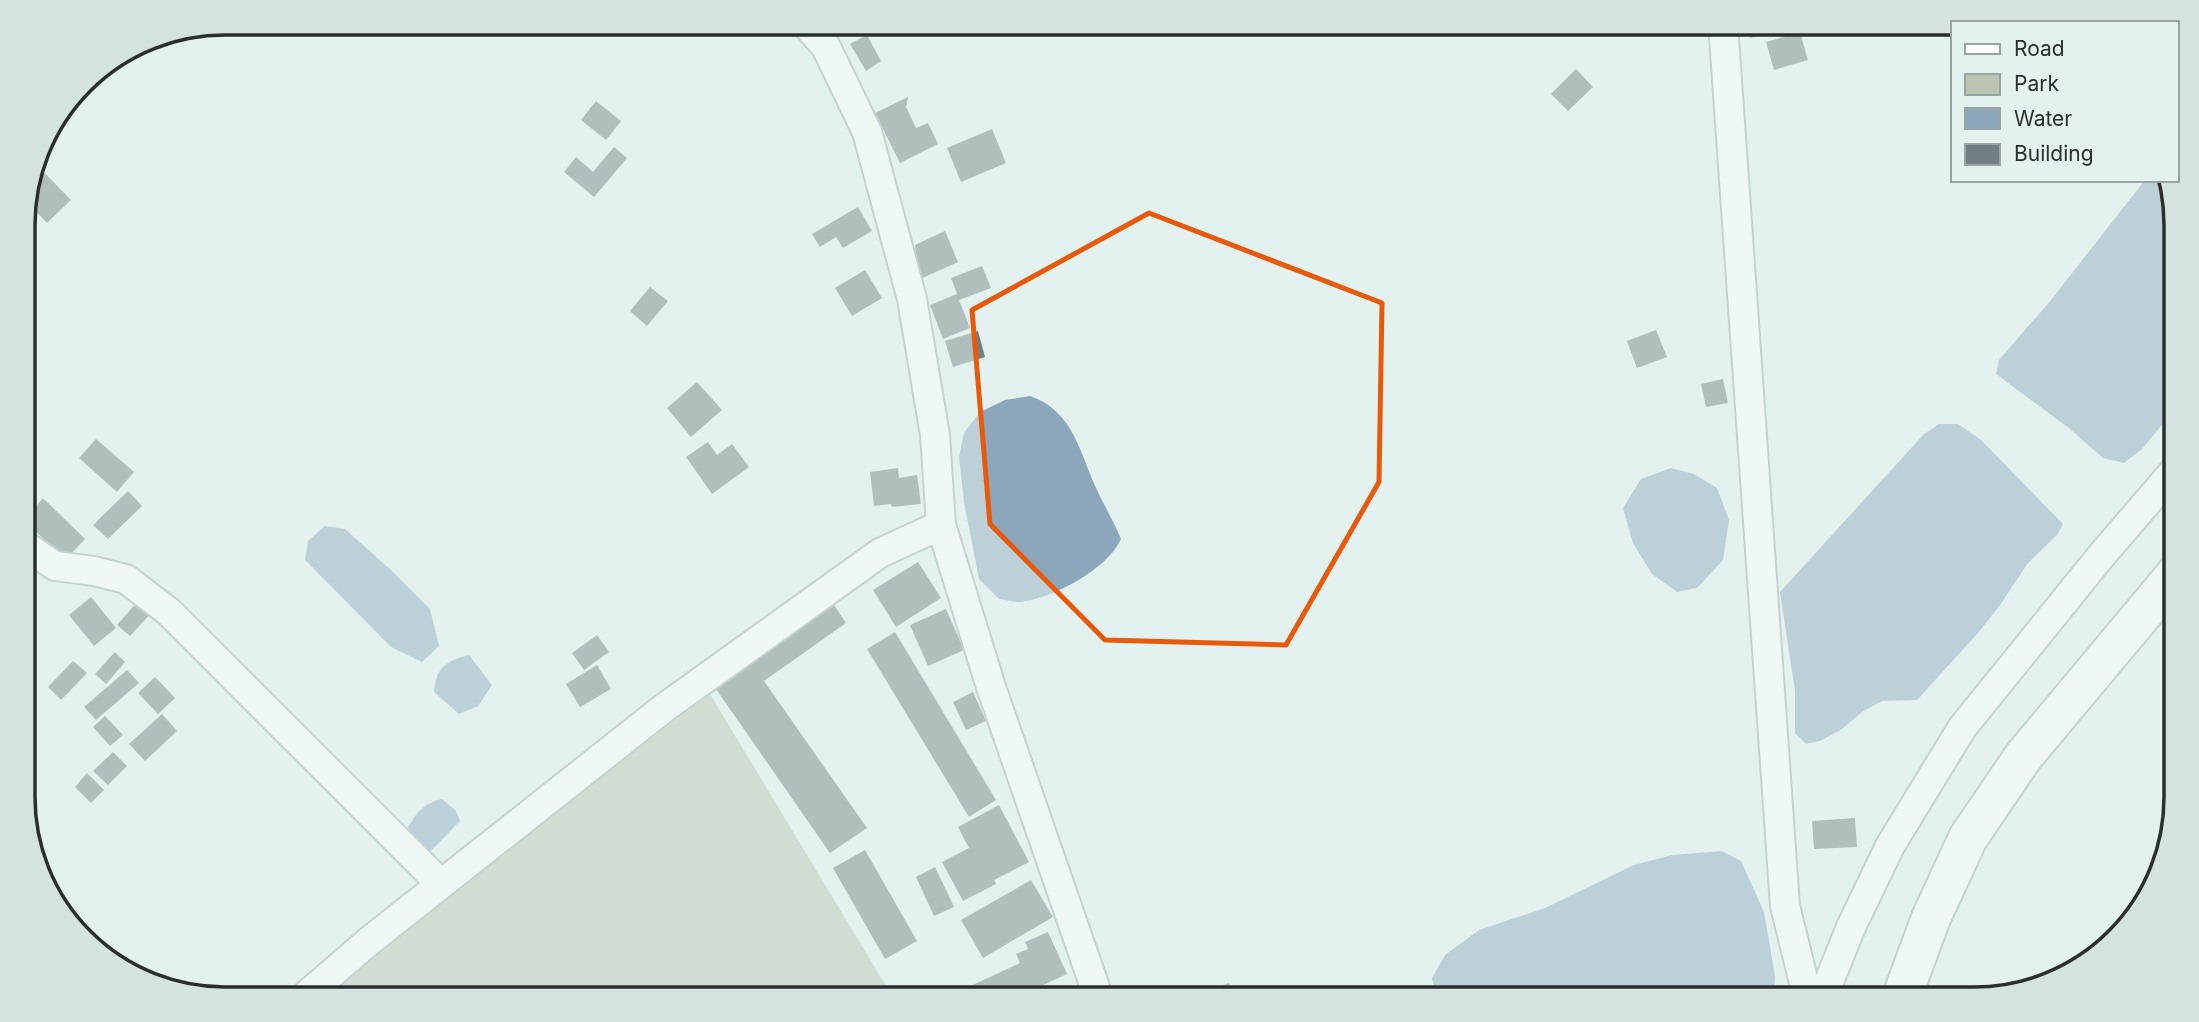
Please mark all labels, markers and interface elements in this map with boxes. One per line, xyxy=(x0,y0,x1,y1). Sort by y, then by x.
legend xyxy=(1951,21,2178,182)
text: Road xyxy=(2014,36,2065,61)
text: Park xyxy=(2014,71,2059,96)
text: Water xyxy=(2014,106,2072,131)
text: Building xyxy=(2014,141,2094,166)

